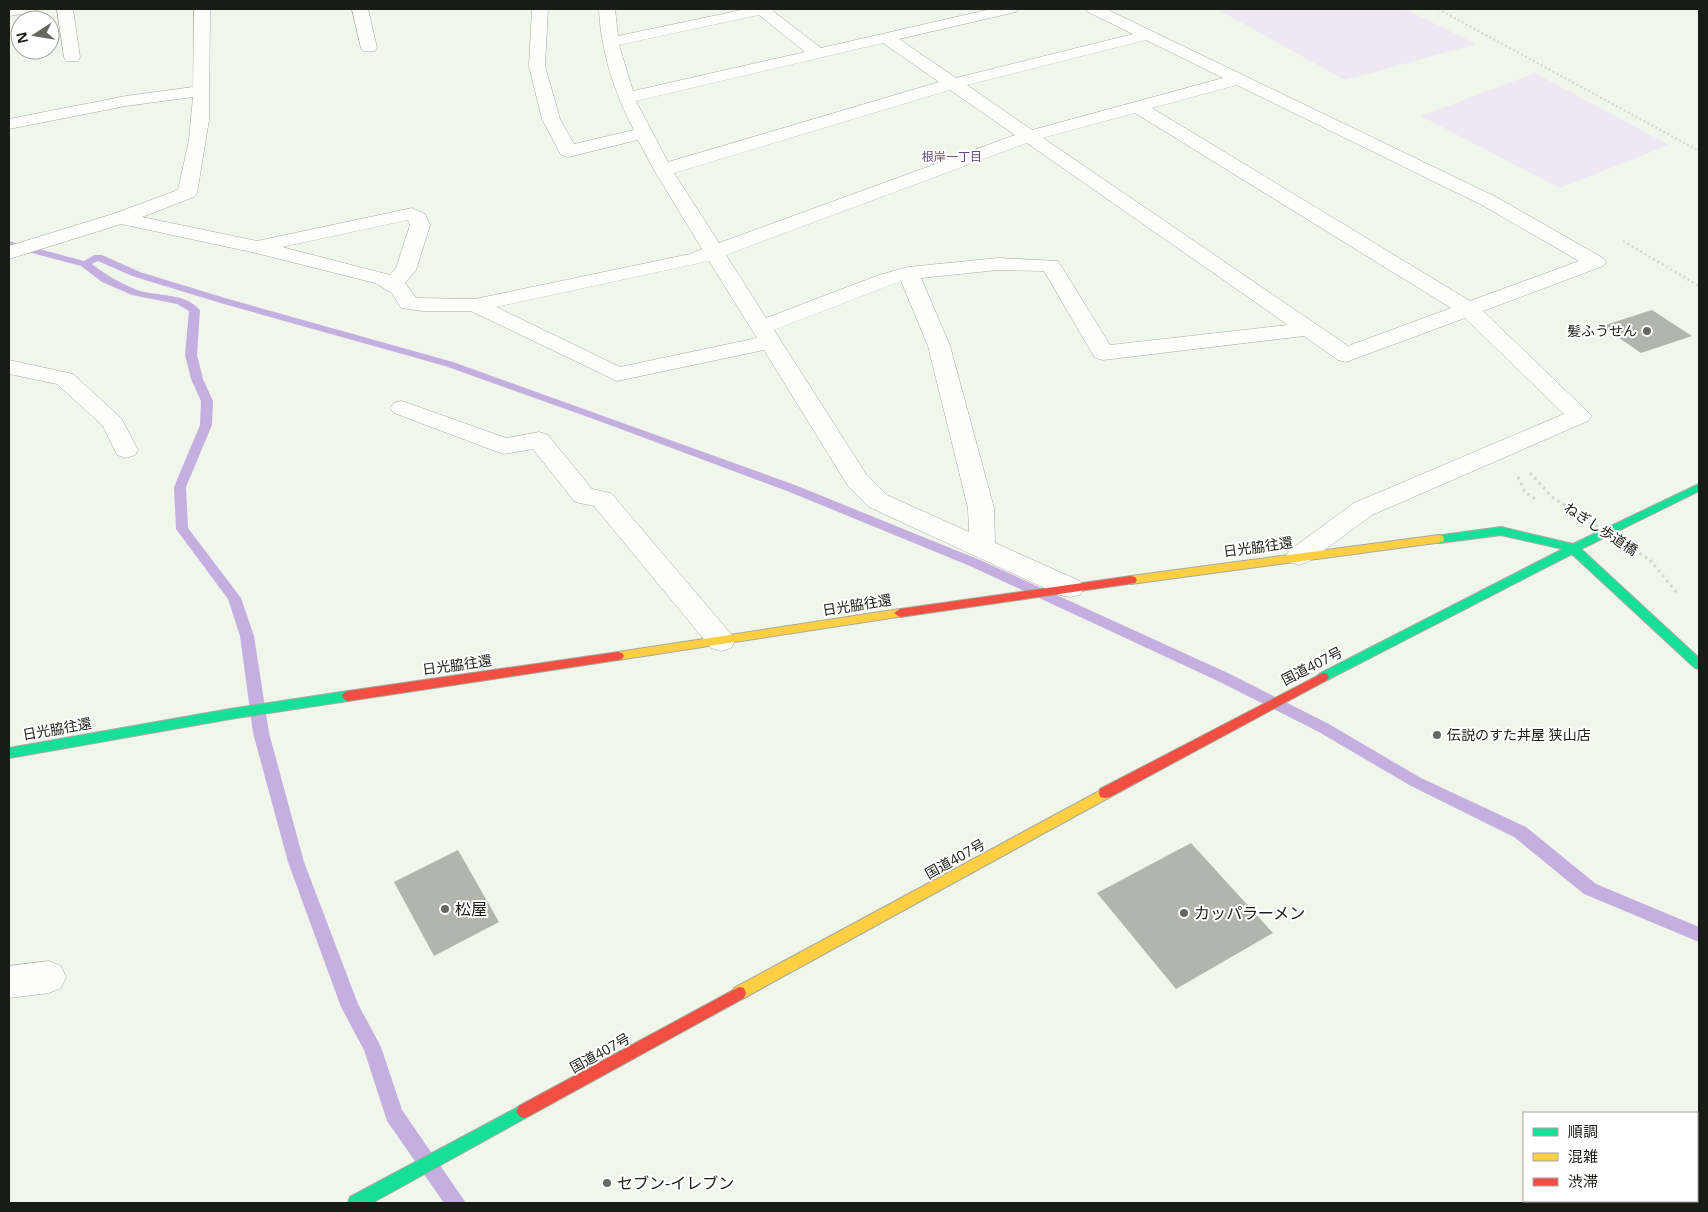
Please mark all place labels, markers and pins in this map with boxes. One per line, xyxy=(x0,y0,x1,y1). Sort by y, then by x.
place label: 髪ふうせん xyxy=(1567,321,1637,340)
marker: 髪ふうせん xyxy=(1641,325,1653,337)
place label: 伝説のすた丼屋 狭山店 xyxy=(1447,725,1591,744)
marker: 伝説のすた丼屋 狭山店 xyxy=(1431,729,1443,741)
place label: 松屋 xyxy=(455,898,487,920)
place label: カッパラーメン xyxy=(1194,902,1305,924)
marker: 松屋 xyxy=(439,903,451,915)
marker: カッパラーメン xyxy=(1178,907,1190,919)
place label: セブン-イレブン xyxy=(617,1172,734,1194)
marker: セブン-イレブン xyxy=(601,1177,613,1189)

